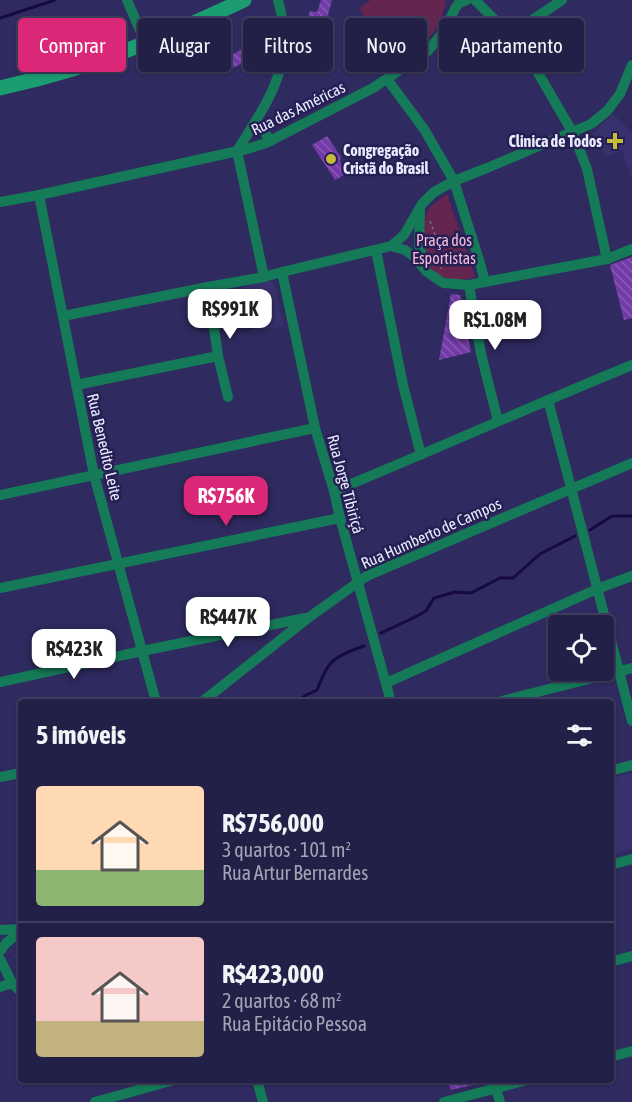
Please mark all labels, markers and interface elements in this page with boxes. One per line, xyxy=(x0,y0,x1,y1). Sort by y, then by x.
chip: Comprar xyxy=(18,18,126,72)
chip: Alugar xyxy=(138,18,231,72)
chip: Filtros xyxy=(243,18,333,72)
chip: Novo xyxy=(345,18,427,72)
chip: Apartamento xyxy=(439,18,584,72)
street label: Rua das Américas xyxy=(248,77,348,139)
place label: Clinica de Todos xyxy=(509,132,602,150)
marker: Clinica de Todos xyxy=(606,132,624,150)
place label: Congregação Cristã do Brasil xyxy=(343,141,430,177)
marker: Congregação Cristã do Brasil xyxy=(324,152,338,166)
park label: Praça dos Esportistas xyxy=(412,231,476,268)
pin: R$991K xyxy=(181,289,279,340)
text: R$991K xyxy=(202,297,258,320)
pin: R$1.08M xyxy=(440,300,550,351)
text: R$1.08M xyxy=(463,308,527,331)
street label: Rua Benedito Leite xyxy=(84,392,126,502)
street label: Rua Jorge Tibiriçá xyxy=(323,433,368,536)
pin: R$756K xyxy=(177,476,275,527)
text: R$756K xyxy=(198,484,254,507)
street label: Rua Humberto de Campos xyxy=(358,494,505,573)
pin: R$447K xyxy=(179,597,277,648)
text: R$447K xyxy=(200,605,256,628)
map controls xyxy=(548,615,614,681)
button: locate xyxy=(548,615,614,681)
pin: R$423K xyxy=(25,629,123,680)
text: R$423K xyxy=(46,637,102,660)
icon: filters xyxy=(563,719,596,752)
text: 5 imóveis xyxy=(36,720,126,750)
text: R$756,000 xyxy=(222,808,324,838)
icon: home xyxy=(84,810,156,882)
text: 3 quartos · 101 m² xyxy=(222,838,351,861)
text: Rua Artur Bernardes xyxy=(222,861,368,884)
text: R$423,000 xyxy=(222,959,324,989)
icon: home xyxy=(84,961,156,1033)
text: 2 quartos · 68 m² xyxy=(222,989,342,1012)
text: Rua Epitácio Pessoa xyxy=(222,1012,367,1035)

